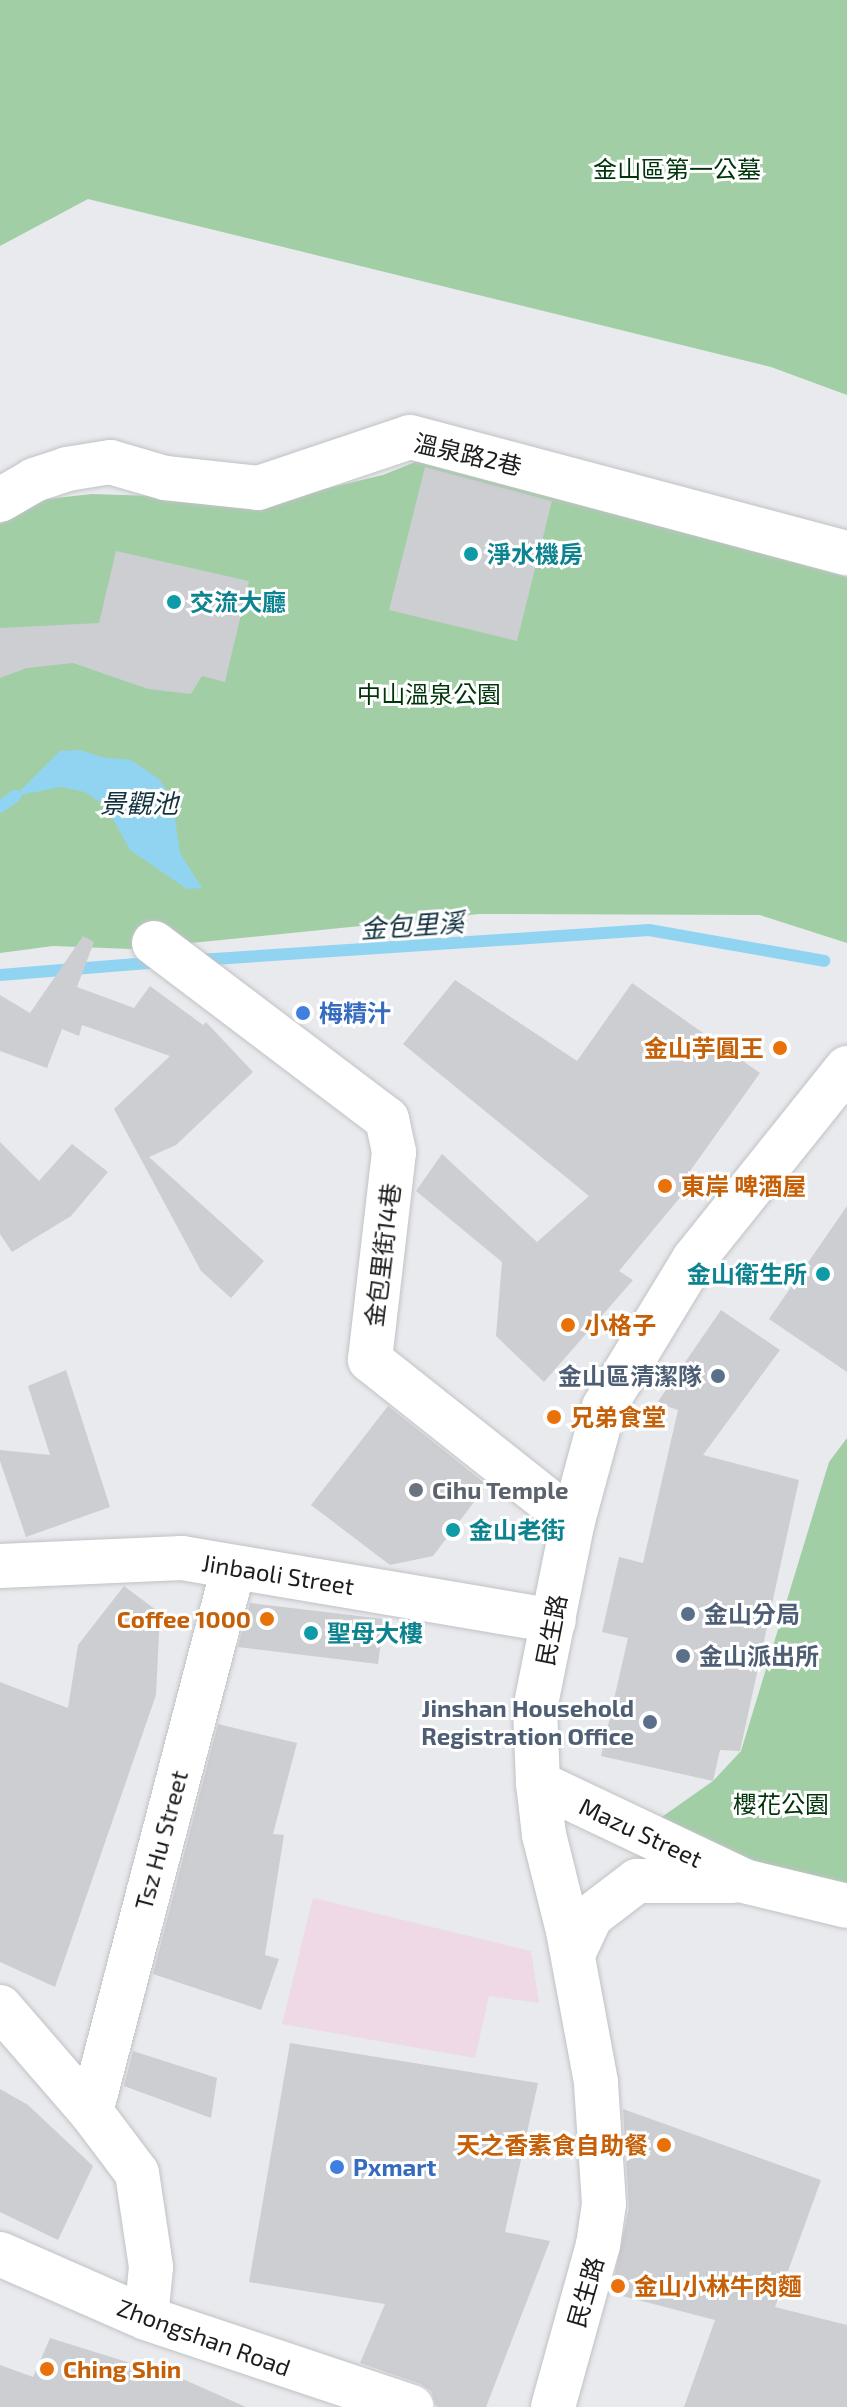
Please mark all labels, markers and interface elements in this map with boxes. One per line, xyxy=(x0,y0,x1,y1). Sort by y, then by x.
park label: 金山區第一公墓 xyxy=(593,155,761,183)
street label: 溫泉路2巷 xyxy=(411,428,525,480)
place label: 淨水機房 xyxy=(487,540,583,568)
marker: 淨水機房 xyxy=(462,545,480,563)
place label: 交流大廳 xyxy=(190,588,286,616)
marker: 交流大廳 xyxy=(165,593,183,611)
park label: 中山溫泉公園 xyxy=(357,680,501,708)
water label: 景觀池 xyxy=(100,787,178,819)
water label: 金包里溪 xyxy=(359,906,465,944)
place label: 梅精汁 xyxy=(319,999,391,1027)
marker: 梅精汁 xyxy=(294,1004,312,1022)
place label: 金山芋圓王 xyxy=(644,1034,764,1062)
marker: 金山芋圓王 xyxy=(771,1039,789,1057)
place label: 東岸 啤酒屋 xyxy=(681,1172,806,1200)
marker: 東岸 啤酒屋 xyxy=(656,1177,674,1195)
street label: 金包里街14巷 xyxy=(359,1182,405,1328)
place label: 金山衛生所 xyxy=(687,1260,807,1288)
marker: 金山衛生所 xyxy=(814,1265,832,1283)
place label: 小格子 xyxy=(584,1311,656,1339)
marker: 小格子 xyxy=(559,1316,577,1334)
place label: 金山區清潔隊 xyxy=(558,1362,702,1390)
marker: 金山區清潔隊 xyxy=(709,1367,727,1385)
place label: 兄弟食堂 xyxy=(570,1403,666,1431)
marker: 兄弟食堂 xyxy=(545,1408,563,1426)
place label: Cihu Temple xyxy=(432,1476,569,1504)
marker: Cihu Temple xyxy=(407,1481,425,1499)
place label: 金山老街 xyxy=(469,1516,565,1544)
marker: 金山老街 xyxy=(444,1521,462,1539)
street label: Jinbaoli Street xyxy=(200,1548,356,1600)
street label: 民生路 xyxy=(530,1592,572,1668)
place label: 金山分局 xyxy=(704,1600,800,1628)
place label: Coffee 1000 xyxy=(117,1605,251,1633)
marker: 金山分局 xyxy=(679,1605,697,1623)
marker: Coffee 1000 xyxy=(258,1610,276,1628)
place label: 聖母大樓 xyxy=(327,1619,423,1647)
marker: 聖母大樓 xyxy=(302,1624,320,1642)
place label: 金山派出所 xyxy=(699,1642,819,1670)
marker: 金山派出所 xyxy=(674,1647,692,1665)
place label: Jinshan Household Registration Office xyxy=(421,1694,634,1750)
marker: Jinshan Household Registration Office xyxy=(641,1713,659,1731)
street label: Tsz Hu Street xyxy=(129,1767,193,1913)
park label: 櫻花公園 xyxy=(733,1790,829,1818)
street label: Mazu Street xyxy=(575,1791,707,1873)
place label: 天之香素食自助餐 xyxy=(456,2131,648,2159)
marker: 天之香素食自助餐 xyxy=(655,2136,673,2154)
place label: Pxmart xyxy=(353,2153,436,2181)
marker: Pxmart xyxy=(328,2158,346,2176)
street label: 民生路 xyxy=(561,2253,609,2331)
place label: 金山小林牛肉麵 xyxy=(634,2272,802,2300)
marker: 金山小林牛肉麵 xyxy=(609,2277,627,2295)
street label: Zhongshan Road xyxy=(113,2292,295,2382)
place label: Ching Shin xyxy=(63,2355,181,2383)
marker: Ching Shin xyxy=(38,2360,56,2378)

